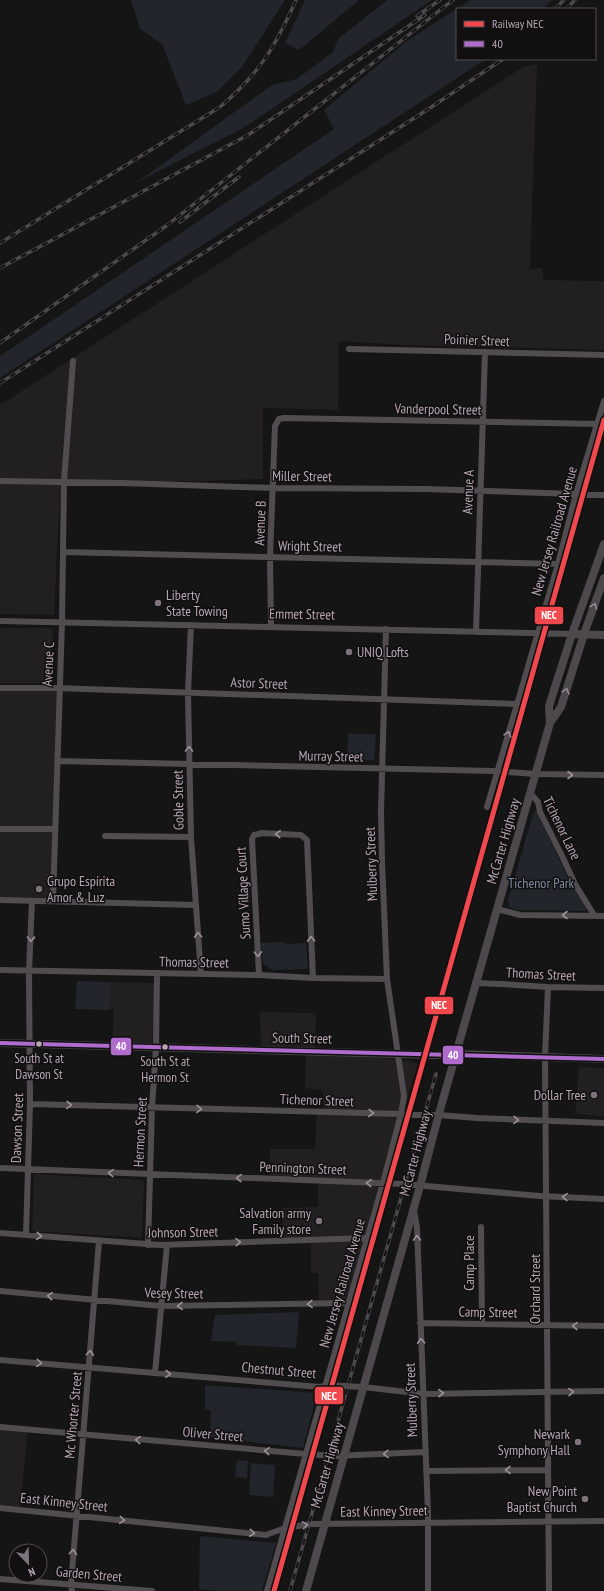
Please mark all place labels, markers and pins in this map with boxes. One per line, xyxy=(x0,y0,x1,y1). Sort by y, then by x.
place label: Liberty State Towing xyxy=(166,586,228,620)
marker: Liberty State Towing xyxy=(153,598,163,608)
place label: UNIQ Lofts xyxy=(357,643,409,661)
marker: UNIQ Lofts xyxy=(344,647,354,657)
place label: Grupo Espírita Amor & Luz xyxy=(47,872,115,906)
marker: Grupo Espírita Amor & Luz xyxy=(34,884,44,894)
marker: South St at Dawson St xyxy=(34,1039,44,1049)
marker: South St at Hermon St xyxy=(160,1042,170,1052)
place label: South St at Dawson St xyxy=(14,1050,64,1083)
place label: South St at Hermon St xyxy=(140,1053,190,1086)
place label: Dollar Tree xyxy=(534,1086,586,1104)
marker: Dollar Tree xyxy=(589,1090,599,1100)
place label: Salvation army Family store xyxy=(239,1204,312,1238)
marker: Salvation army Family store xyxy=(314,1216,324,1226)
place label: Newark Symphony Hall xyxy=(498,1425,571,1459)
marker: Newark Symphony Hall xyxy=(573,1437,583,1447)
place label: New Point Baptist Church xyxy=(507,1482,577,1516)
marker: New Point Baptist Church xyxy=(580,1494,590,1504)

